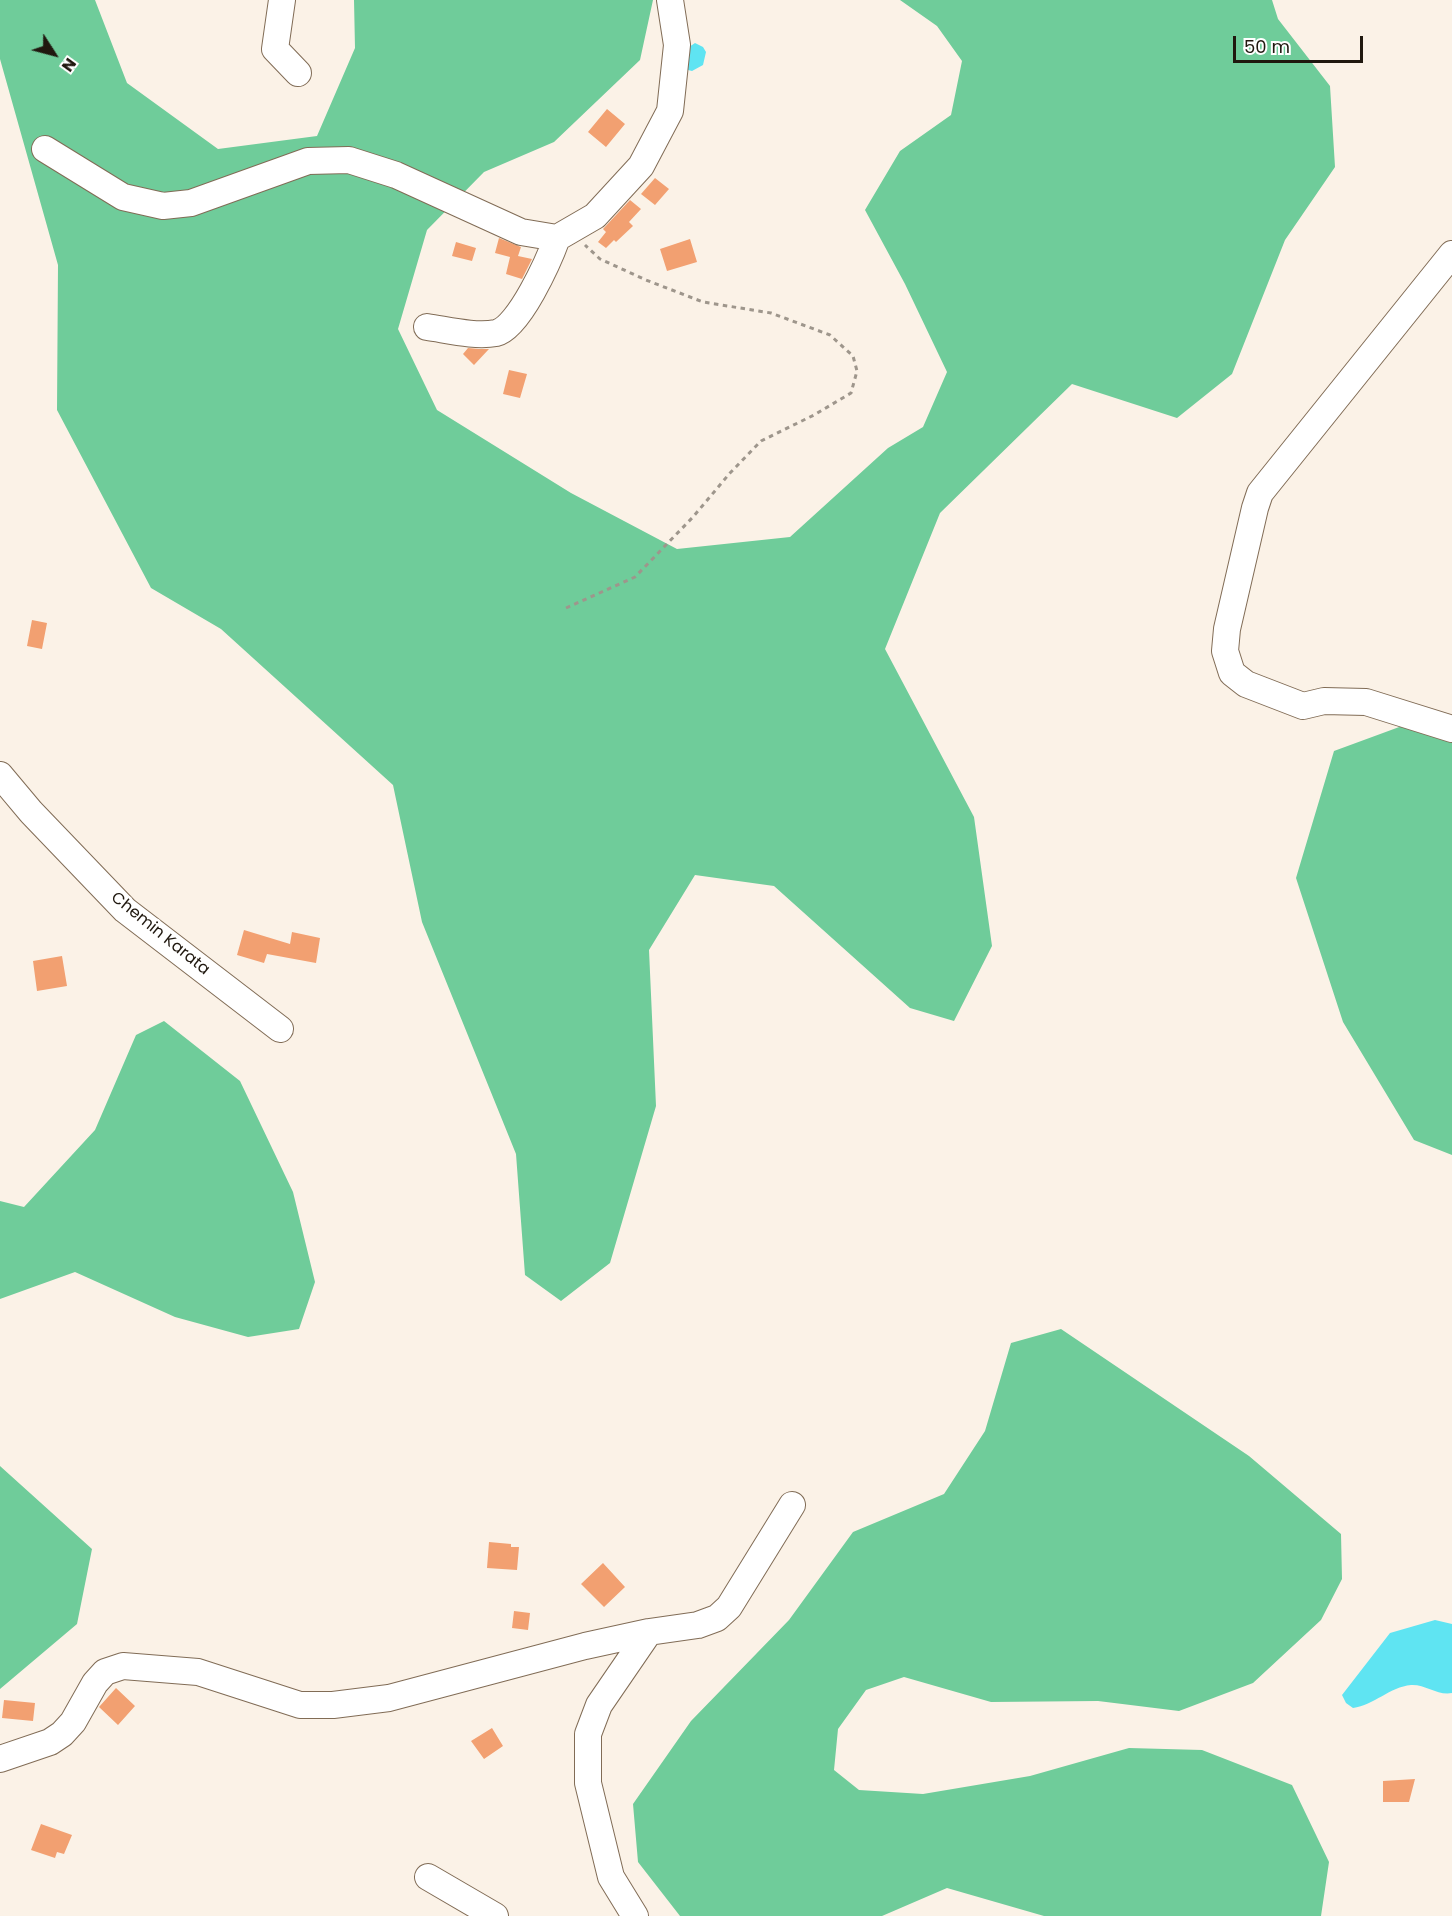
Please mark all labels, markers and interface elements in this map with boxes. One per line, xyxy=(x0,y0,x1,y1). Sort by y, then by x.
north arrow xyxy=(24,24,84,84)
scale bar xyxy=(1236,24,1366,62)
text: 50 m xyxy=(1244,34,1290,59)
text: N xyxy=(56,53,82,77)
street label: Chemin Karata xyxy=(107,888,213,980)

